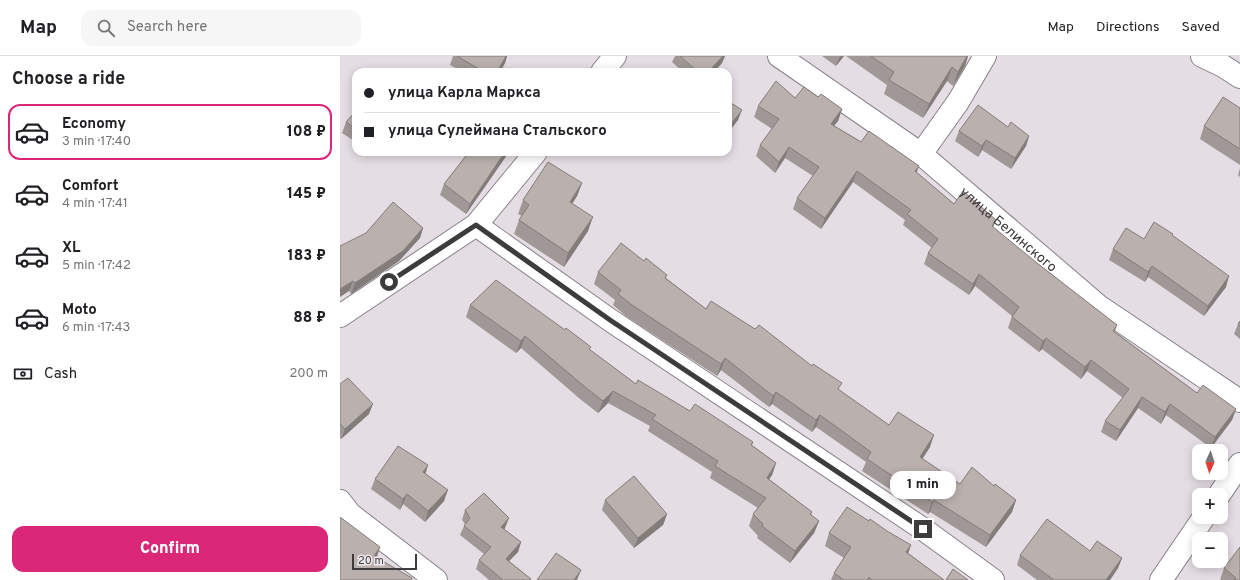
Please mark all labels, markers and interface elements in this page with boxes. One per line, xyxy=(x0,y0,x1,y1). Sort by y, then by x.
search box xyxy=(81,10,361,46)
text: Map xyxy=(20,16,57,40)
icon: search xyxy=(95,17,117,39)
text: Search here xyxy=(127,18,207,37)
text: Map xyxy=(1048,19,1074,36)
text: Directions xyxy=(1096,19,1160,36)
text: Saved xyxy=(1182,19,1220,36)
text: Choose a ride xyxy=(12,68,125,91)
text: улица Карла Маркса xyxy=(388,84,541,103)
icon: car xyxy=(14,114,50,150)
text: Economy xyxy=(62,115,126,134)
text: улица Сулеймана Стальского xyxy=(388,122,607,141)
text: 108 ₽ xyxy=(287,123,326,142)
text: 3 min · 17:40 xyxy=(62,134,131,150)
icon: car xyxy=(14,176,50,212)
text: Comfort xyxy=(62,177,119,196)
street label: улица Белинского xyxy=(956,184,1060,277)
text: 145 ₽ xyxy=(287,185,326,204)
text: 4 min · 17:41 xyxy=(62,196,128,212)
icon: car xyxy=(14,238,50,274)
text: XL xyxy=(62,239,80,258)
text: 183 ₽ xyxy=(288,247,326,266)
text: 5 min · 17:42 xyxy=(62,258,131,274)
route start xyxy=(380,273,398,291)
icon: car xyxy=(14,300,50,336)
text: Moto xyxy=(62,301,97,320)
text: 88 ₽ xyxy=(293,309,326,328)
text: 6 min · 17:43 xyxy=(62,320,130,336)
icon: cash xyxy=(12,363,34,385)
text: Cash xyxy=(44,365,77,384)
text: 200 m xyxy=(289,366,328,382)
north arrow xyxy=(1192,444,1228,480)
map controls xyxy=(1192,444,1228,568)
callout: 1 min xyxy=(890,471,956,499)
text: 1 min xyxy=(907,477,939,493)
button: + xyxy=(1192,488,1228,524)
route end xyxy=(914,520,932,538)
button: Confirm xyxy=(12,526,328,572)
button: − xyxy=(1192,532,1228,568)
scale bar xyxy=(352,552,417,571)
text: 20 m xyxy=(358,554,384,568)

